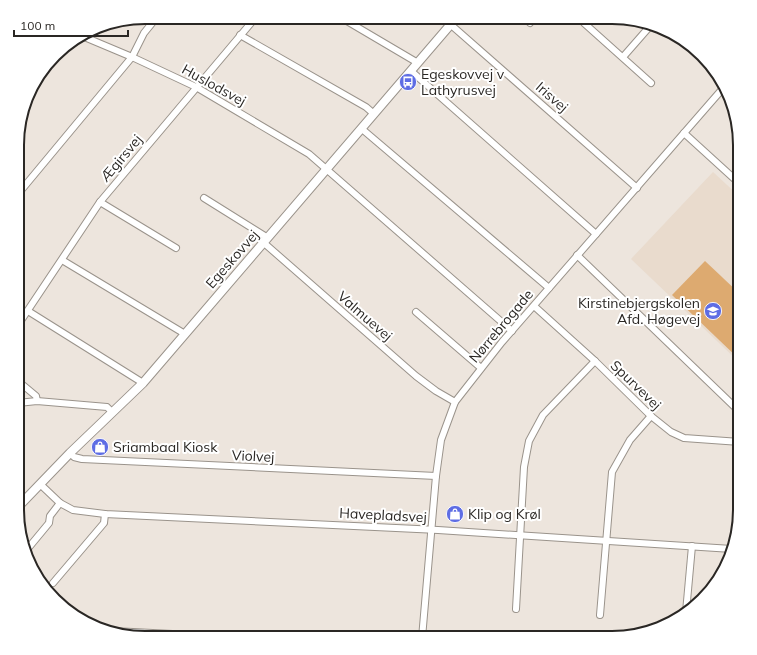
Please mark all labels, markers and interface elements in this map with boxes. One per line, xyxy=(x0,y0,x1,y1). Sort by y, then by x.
scale bar xyxy=(14,12,128,38)
text: 100 m xyxy=(20,18,55,33)
street label: Huslodsvej xyxy=(179,60,249,110)
place label: Egeskovvej v Lathyrusvej xyxy=(421,65,505,99)
bus stop icon: Egeskovvej v Lathyrusvej xyxy=(398,72,418,92)
street label: Irisvej xyxy=(532,78,572,116)
street label: Ægirsvej xyxy=(95,131,146,186)
street label: Egeskovvej xyxy=(202,226,262,292)
street label: Nørrebrogade xyxy=(465,286,537,366)
street label: Valmuevej xyxy=(334,287,396,345)
place label: Kirstinebjergskolen Afd. Høgevej xyxy=(578,294,700,328)
school or university icon: Kirstinebjergskolen Afd. Høgevej xyxy=(703,301,723,321)
street label: Spurvevej xyxy=(607,356,665,414)
shop icon: Sriambaal Kiosk xyxy=(90,437,110,457)
place label: Sriambaal Kiosk xyxy=(113,438,218,456)
street label: Violvej xyxy=(231,446,275,466)
street label: Havepladsvej xyxy=(339,504,427,526)
shop icon: Klip og Krøl xyxy=(445,504,465,524)
place label: Klip og Krøl xyxy=(468,505,541,523)

